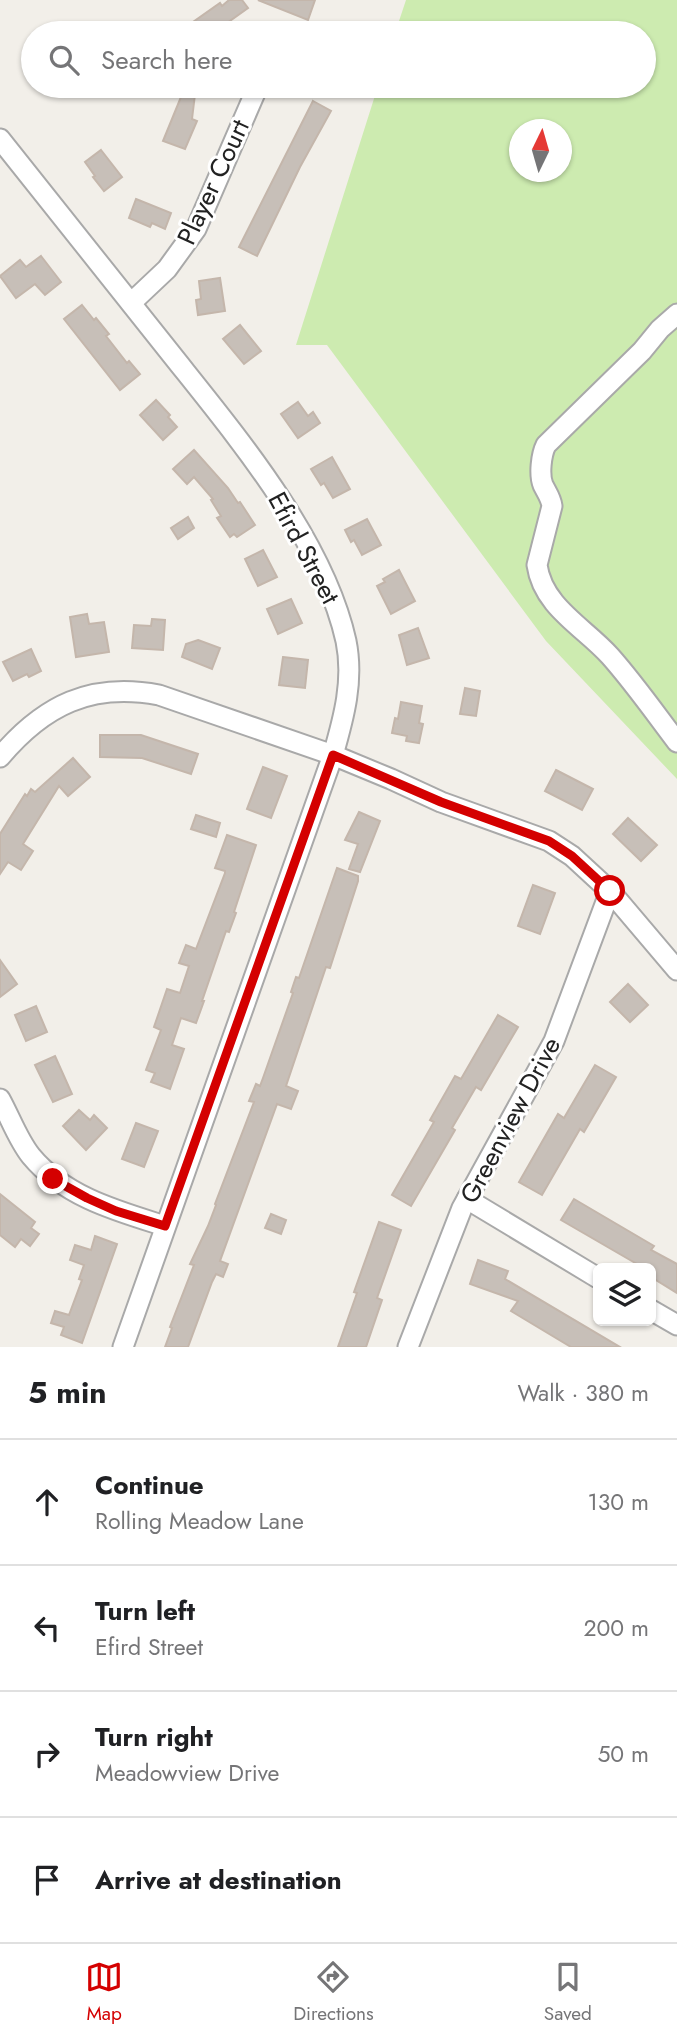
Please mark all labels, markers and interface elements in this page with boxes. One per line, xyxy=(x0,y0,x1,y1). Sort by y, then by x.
search box xyxy=(21,21,656,98)
icon: search xyxy=(45,41,83,79)
text: Search here xyxy=(101,41,233,79)
street label: Player Court xyxy=(167,112,259,251)
north arrow xyxy=(509,119,572,182)
street label: Efird Street xyxy=(259,485,350,611)
route start xyxy=(594,875,625,906)
street label: Greenview Drive xyxy=(450,1030,570,1210)
route end xyxy=(37,1163,68,1194)
map controls xyxy=(593,1263,656,1326)
button: layers xyxy=(593,1263,656,1326)
text: 5 min xyxy=(28,1371,106,1414)
text: Walk · 380 m xyxy=(518,1376,649,1410)
text: Continue xyxy=(95,1466,204,1504)
icon: ahead xyxy=(28,1483,66,1521)
text: 130 m xyxy=(587,1485,649,1519)
text: Rolling Meadow Lane xyxy=(95,1504,304,1538)
text: Turn left xyxy=(95,1592,195,1630)
icon: left xyxy=(28,1609,66,1647)
text: 200 m xyxy=(583,1611,649,1645)
text: Efird Street xyxy=(95,1630,203,1664)
text: Turn right xyxy=(95,1718,213,1756)
icon: right xyxy=(28,1735,66,1773)
text: 50 m xyxy=(597,1737,649,1771)
text: Meadowview Drive xyxy=(95,1756,279,1790)
icon: arrive xyxy=(28,1861,66,1899)
text: Arrive at destination xyxy=(95,1861,342,1899)
tab: Map xyxy=(85,1958,123,2027)
tab: Directions xyxy=(293,1958,374,2027)
tab: Saved xyxy=(544,1958,592,2027)

